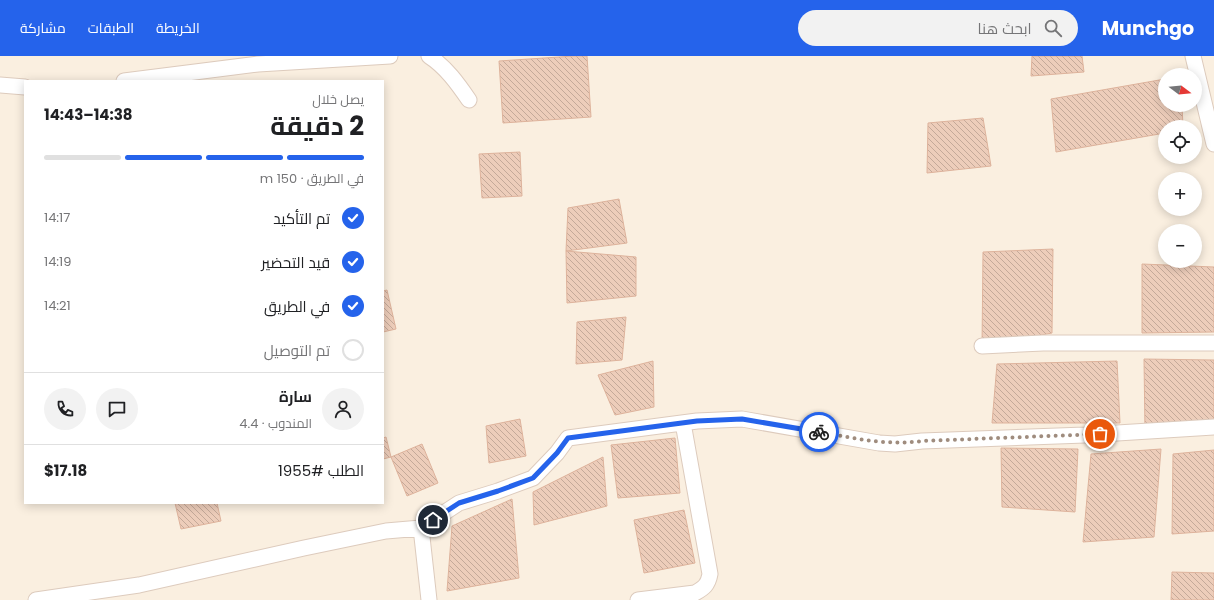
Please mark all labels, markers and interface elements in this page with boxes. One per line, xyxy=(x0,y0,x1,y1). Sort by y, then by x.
search box xyxy=(798,10,1078,46)
text: Munchgo xyxy=(1102,15,1194,42)
icon: search xyxy=(1042,17,1064,39)
text: مشاركة xyxy=(20,18,66,38)
text: الطبقات xyxy=(88,18,134,38)
text: الخريطة xyxy=(156,18,200,38)
text: ابحث هنا xyxy=(978,18,1032,39)
north arrow xyxy=(1158,68,1202,112)
map controls xyxy=(1158,68,1202,268)
text: يصل خلال xyxy=(312,90,364,109)
text: 14:38–14:43 xyxy=(44,104,133,125)
text: 2 دقيقة xyxy=(270,108,364,144)
button: locate xyxy=(1158,120,1202,164)
text: في الطريق · 150 m xyxy=(260,169,364,188)
button: + xyxy=(1158,172,1202,216)
icon: check xyxy=(342,207,364,229)
text: 14:17 xyxy=(44,208,70,227)
text: تم التأكيد xyxy=(273,208,330,229)
button: − xyxy=(1158,224,1202,268)
icon: check xyxy=(342,251,364,273)
text: 14:19 xyxy=(44,252,71,271)
text: قيد التحضير xyxy=(261,252,330,273)
icon: check xyxy=(342,295,364,317)
text: 14:21 xyxy=(44,296,71,315)
text: في الطريق xyxy=(264,296,330,317)
text: تم التوصيل xyxy=(264,340,330,361)
text: سارة xyxy=(279,386,312,407)
button: phone xyxy=(44,388,86,430)
button: chat xyxy=(96,388,138,430)
button: person xyxy=(322,388,364,430)
courier xyxy=(799,412,839,452)
text: المندوب · 4.4 xyxy=(239,414,312,433)
pin xyxy=(1083,417,1117,451)
icon: bike xyxy=(808,421,830,443)
icon: bag xyxy=(1089,423,1111,445)
text: $17.18 xyxy=(44,460,87,481)
text: الطلب #1955 xyxy=(278,460,364,481)
pin xyxy=(416,503,450,537)
icon: home xyxy=(422,509,444,531)

